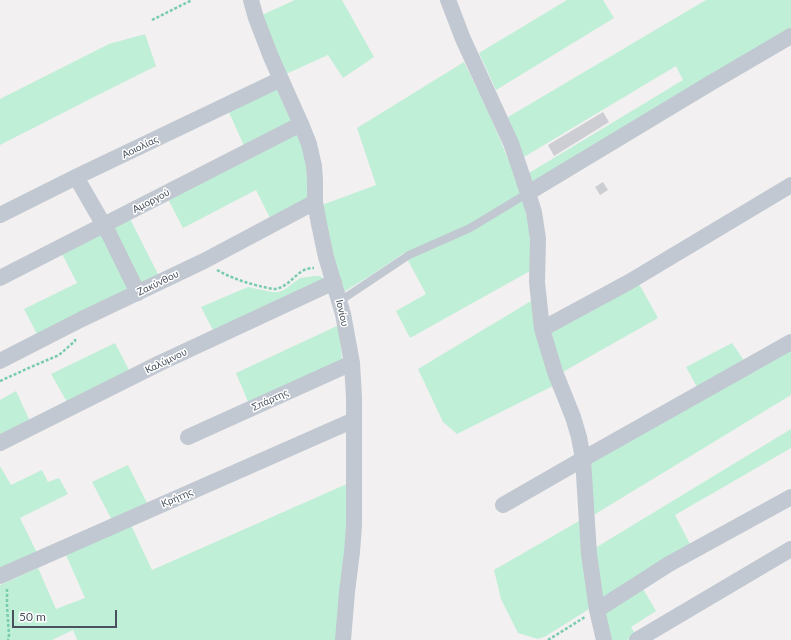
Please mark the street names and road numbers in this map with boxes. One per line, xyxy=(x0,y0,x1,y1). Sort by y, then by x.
street label: Αοιολίας xyxy=(120,133,160,161)
street label: Αμοργού xyxy=(130,186,172,216)
street label: Ζακύνθου xyxy=(135,268,181,298)
street label: Ιονίου xyxy=(333,298,351,328)
street label: Καλύμνου xyxy=(143,346,189,376)
street label: Σπάρτης xyxy=(250,386,290,414)
street label: Κρήτης xyxy=(159,486,195,510)

